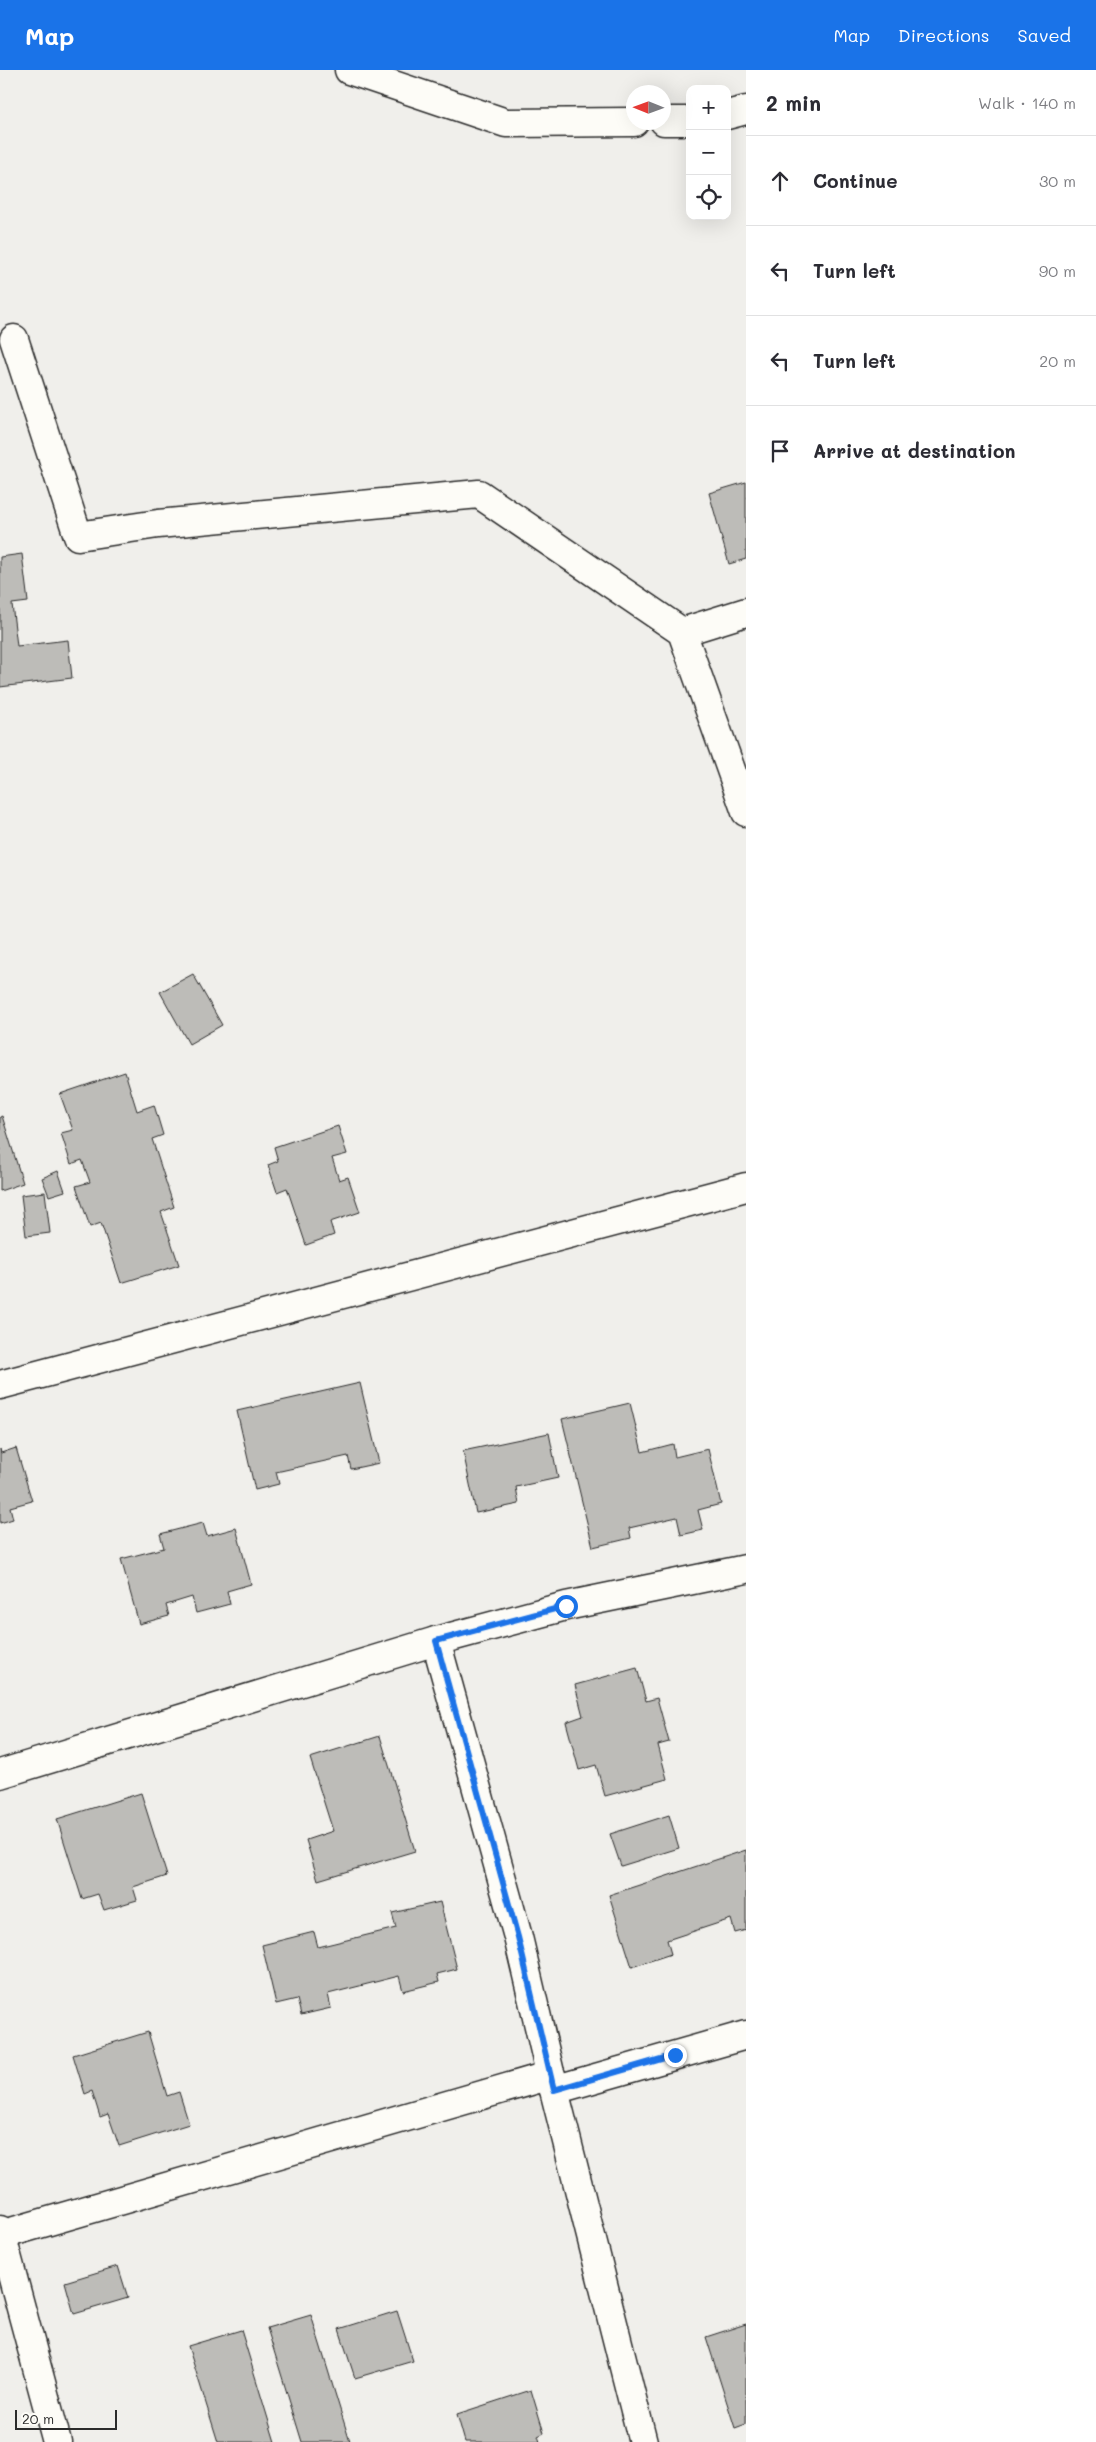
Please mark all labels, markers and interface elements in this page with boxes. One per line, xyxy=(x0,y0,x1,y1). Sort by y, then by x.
text: Map xyxy=(25,20,74,51)
text: Map xyxy=(833,23,870,47)
text: Directions xyxy=(898,23,990,47)
text: Saved xyxy=(1018,23,1071,47)
north arrow xyxy=(626,85,671,130)
map controls xyxy=(686,85,731,220)
button: + xyxy=(686,85,731,130)
text: 2 min xyxy=(766,89,821,116)
text: Walk · 140 m xyxy=(978,92,1076,113)
button: − xyxy=(686,130,731,175)
icon: ahead xyxy=(766,167,794,195)
text: Continue xyxy=(813,168,898,193)
text: 30 m xyxy=(1039,170,1076,191)
button: locate xyxy=(686,175,731,220)
icon: left xyxy=(766,257,794,285)
text: Turn left xyxy=(813,258,896,283)
text: 90 m xyxy=(1039,260,1076,281)
icon: left xyxy=(766,347,794,375)
text: Turn left xyxy=(813,348,896,373)
text: 20 m xyxy=(1039,350,1076,371)
icon: arrive xyxy=(766,437,794,465)
text: Arrive at destination xyxy=(813,438,1016,463)
route start xyxy=(555,1595,578,1618)
route end xyxy=(664,2044,687,2067)
scale bar xyxy=(15,2407,118,2430)
text: 20 m xyxy=(22,2409,54,2428)

